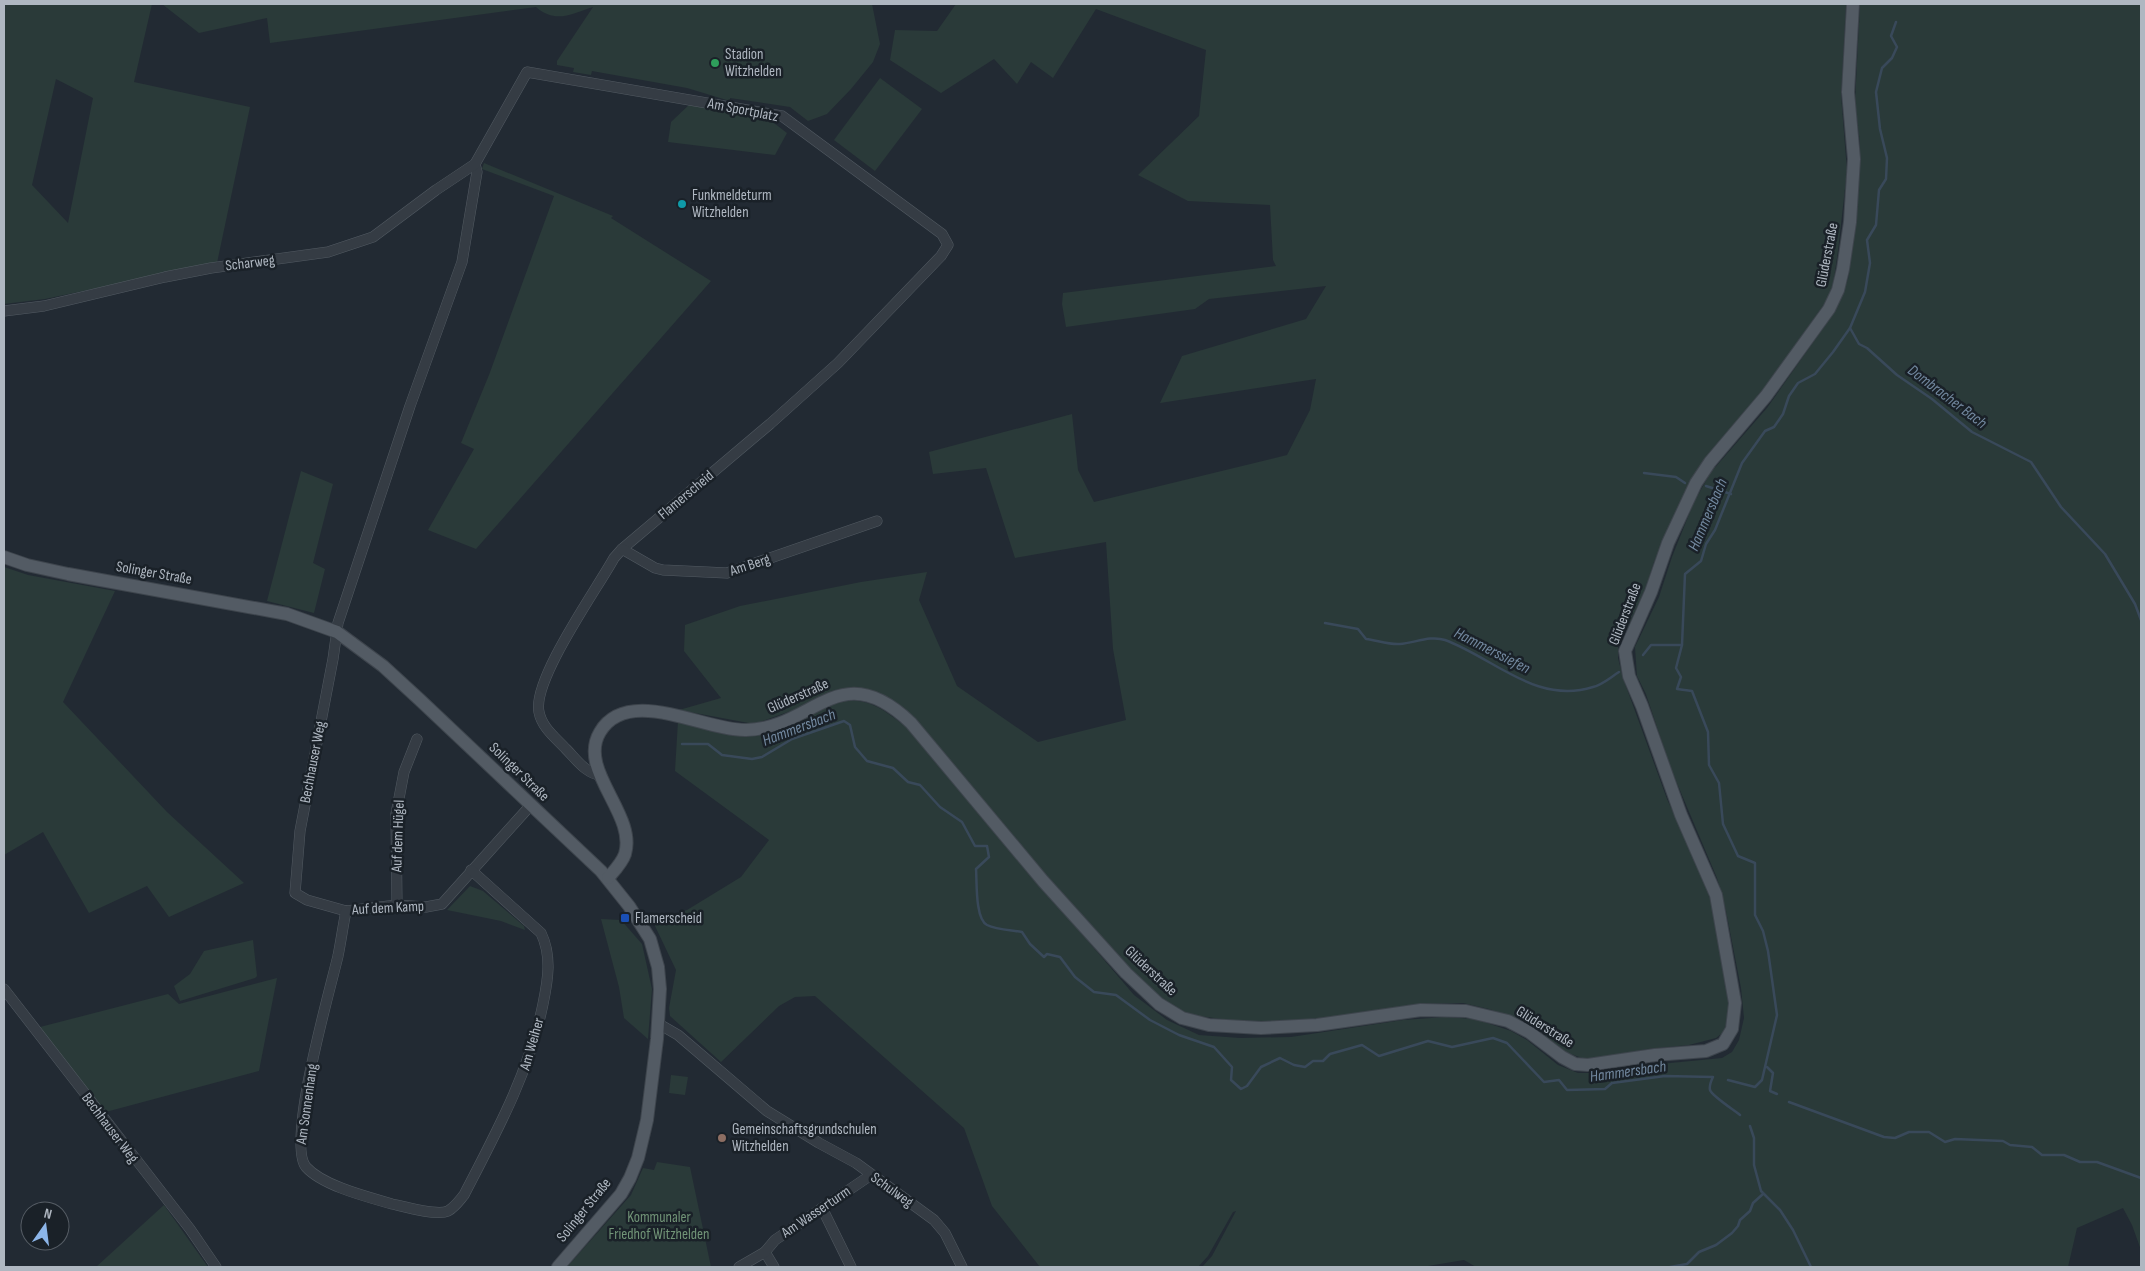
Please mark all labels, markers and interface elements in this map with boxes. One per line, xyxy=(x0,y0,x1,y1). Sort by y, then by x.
place label: Stadion Witzhelden xyxy=(725,45,782,81)
marker: Stadion Witzhelden xyxy=(709,57,721,69)
street label: Am Sportplatz xyxy=(705,94,780,126)
place label: Funkmeldeturm Witzhelden xyxy=(692,186,772,222)
marker: Funkmeldeturm Witzhelden xyxy=(676,198,688,210)
street label: Glüderstraße xyxy=(1811,221,1843,289)
street label: Scharweg xyxy=(224,251,276,275)
water label: Dombracher Bach xyxy=(1904,361,1991,433)
street label: Flamerscheid xyxy=(654,466,718,524)
water label: Hammersbach xyxy=(1684,476,1732,554)
street label: Am Berg xyxy=(726,550,773,581)
street label: Solinger Straße xyxy=(115,557,193,589)
street label: Glüderstraße xyxy=(1604,580,1646,648)
water label: Hammerssiefen xyxy=(1451,624,1533,678)
street label: Glüderstraße xyxy=(764,674,832,718)
water label: Hammersbach xyxy=(760,705,839,751)
street label: Bechhauser Weg xyxy=(296,719,330,805)
street label: Solinger Straße xyxy=(485,738,553,806)
street label: Auf dem Hügel xyxy=(387,800,409,873)
street label: Auf dem Kamp xyxy=(351,897,424,919)
place label: Flamerscheid xyxy=(635,909,702,928)
marker: Flamerscheid xyxy=(619,912,631,924)
street label: Glüderstraße xyxy=(1121,942,1181,1000)
street label: Glüderstraße xyxy=(1512,1002,1578,1052)
street label: Am Weiher xyxy=(515,1015,549,1073)
water label: Hammersbach xyxy=(1589,1057,1668,1087)
street label: Am Sonnenhang xyxy=(292,1062,322,1147)
street label: Bechhauser Weg xyxy=(77,1089,143,1167)
place label: Gemeinschaftsgrundschulen Witzhelden xyxy=(732,1120,877,1156)
marker: Gemeinschaftsgrundschulen Witzhelden xyxy=(716,1132,728,1144)
street label: Schulweg xyxy=(867,1168,917,1212)
street label: Solinger Straße xyxy=(552,1174,616,1246)
street label: Am Wasserturm xyxy=(777,1182,854,1243)
north arrow xyxy=(20,1201,70,1251)
text: N xyxy=(42,1205,54,1223)
park label: Kommunaler Friedhof Witzhelden xyxy=(609,1208,709,1244)

